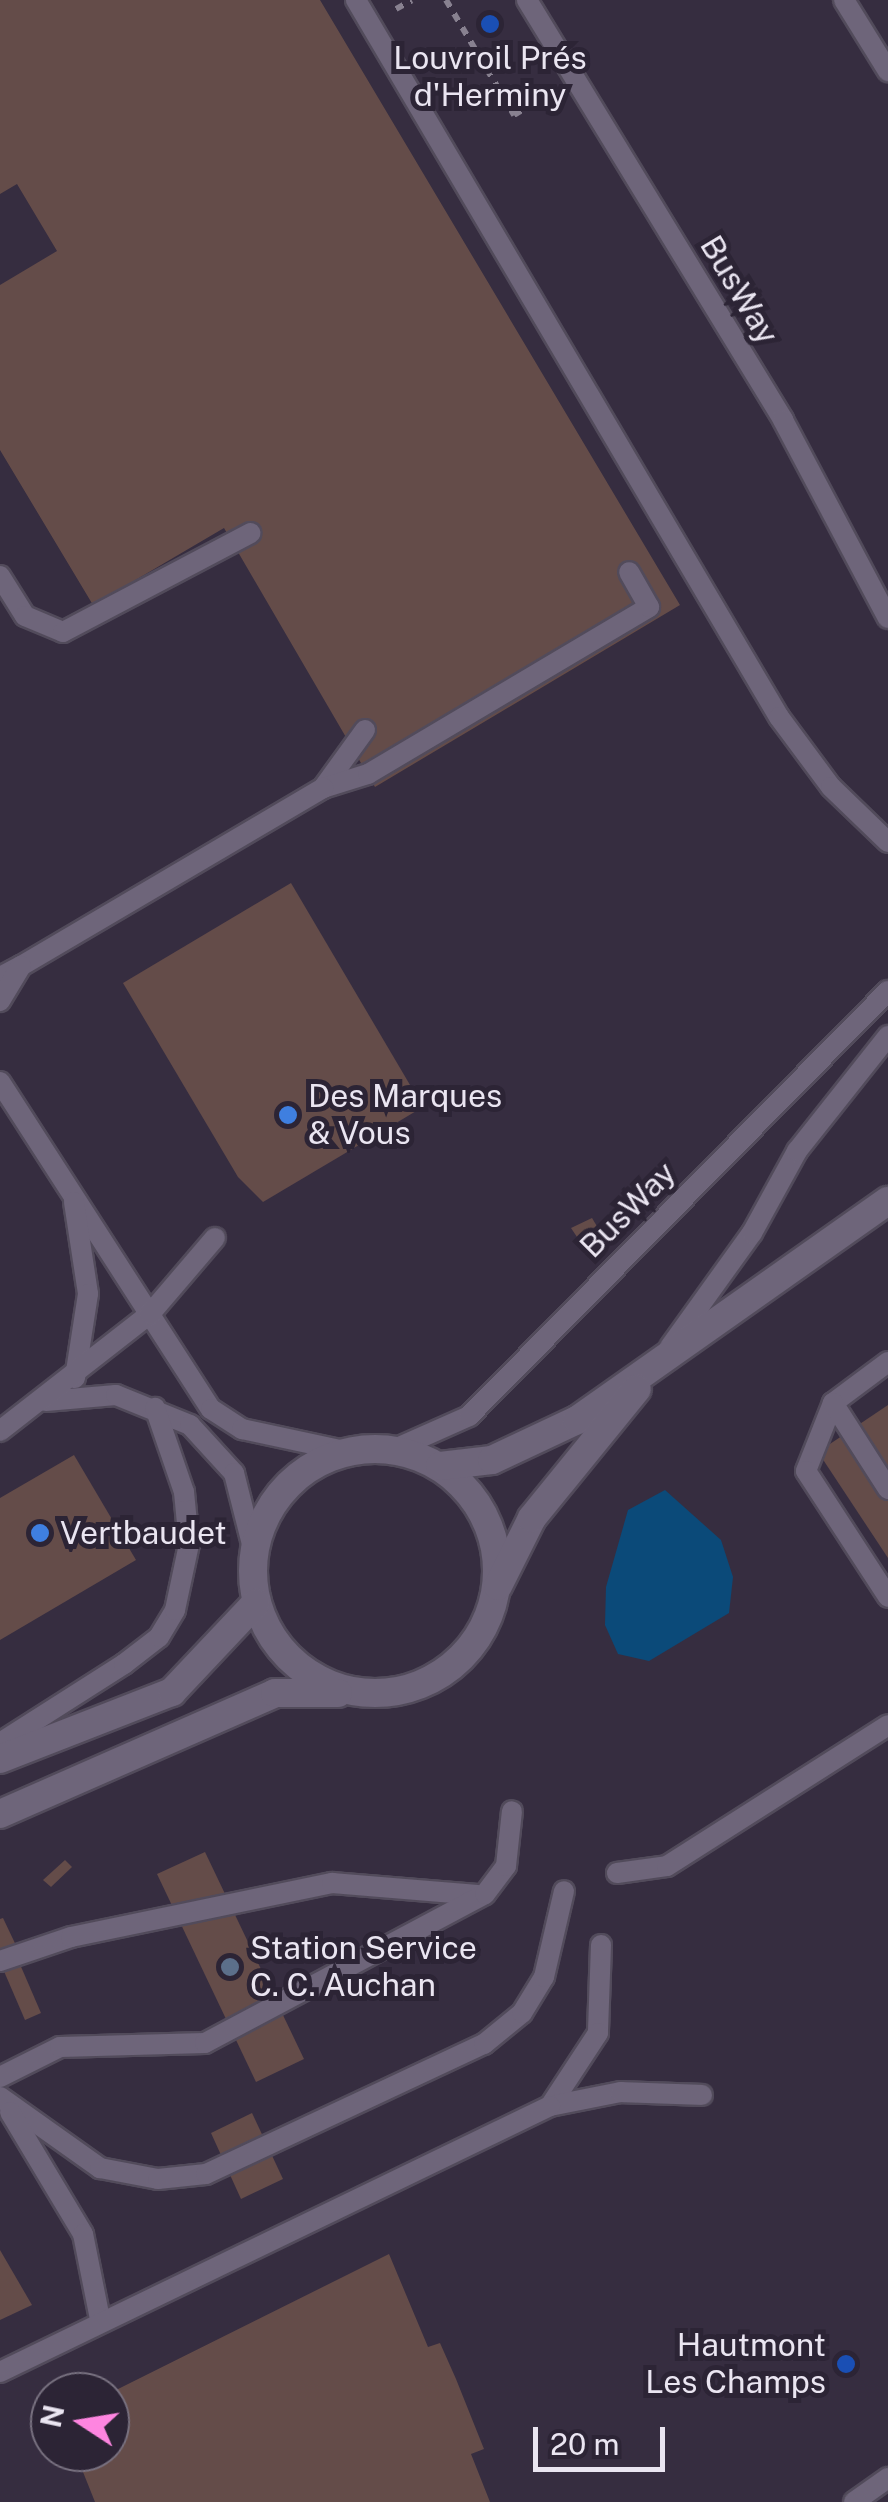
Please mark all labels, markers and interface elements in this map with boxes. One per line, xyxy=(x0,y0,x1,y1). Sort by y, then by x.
marker: Louvroil Prés d'Herminy xyxy=(479,13,501,35)
place label: Louvroil Prés d'Herminy xyxy=(393,40,587,115)
street label: BusWay xyxy=(692,229,786,351)
place label: Des Marques & Vous xyxy=(308,1078,502,1153)
marker: Des Marques & Vous xyxy=(277,1104,299,1126)
street label: BusWay xyxy=(572,1154,684,1266)
place label: Vertbaudet xyxy=(60,1514,227,1552)
marker: Vertbaudet xyxy=(29,1522,51,1544)
place label: Station Service C. C. Auchan xyxy=(250,1930,477,2005)
marker: Station Service C. C. Auchan xyxy=(219,1956,241,1978)
place label: Hautmont Les Champs xyxy=(645,2327,826,2402)
marker: Hautmont Les Champs xyxy=(835,2353,857,2375)
north arrow xyxy=(30,2372,130,2472)
text: N xyxy=(34,2402,71,2430)
scale bar xyxy=(538,2407,670,2469)
text: 20 m xyxy=(550,2426,619,2462)

